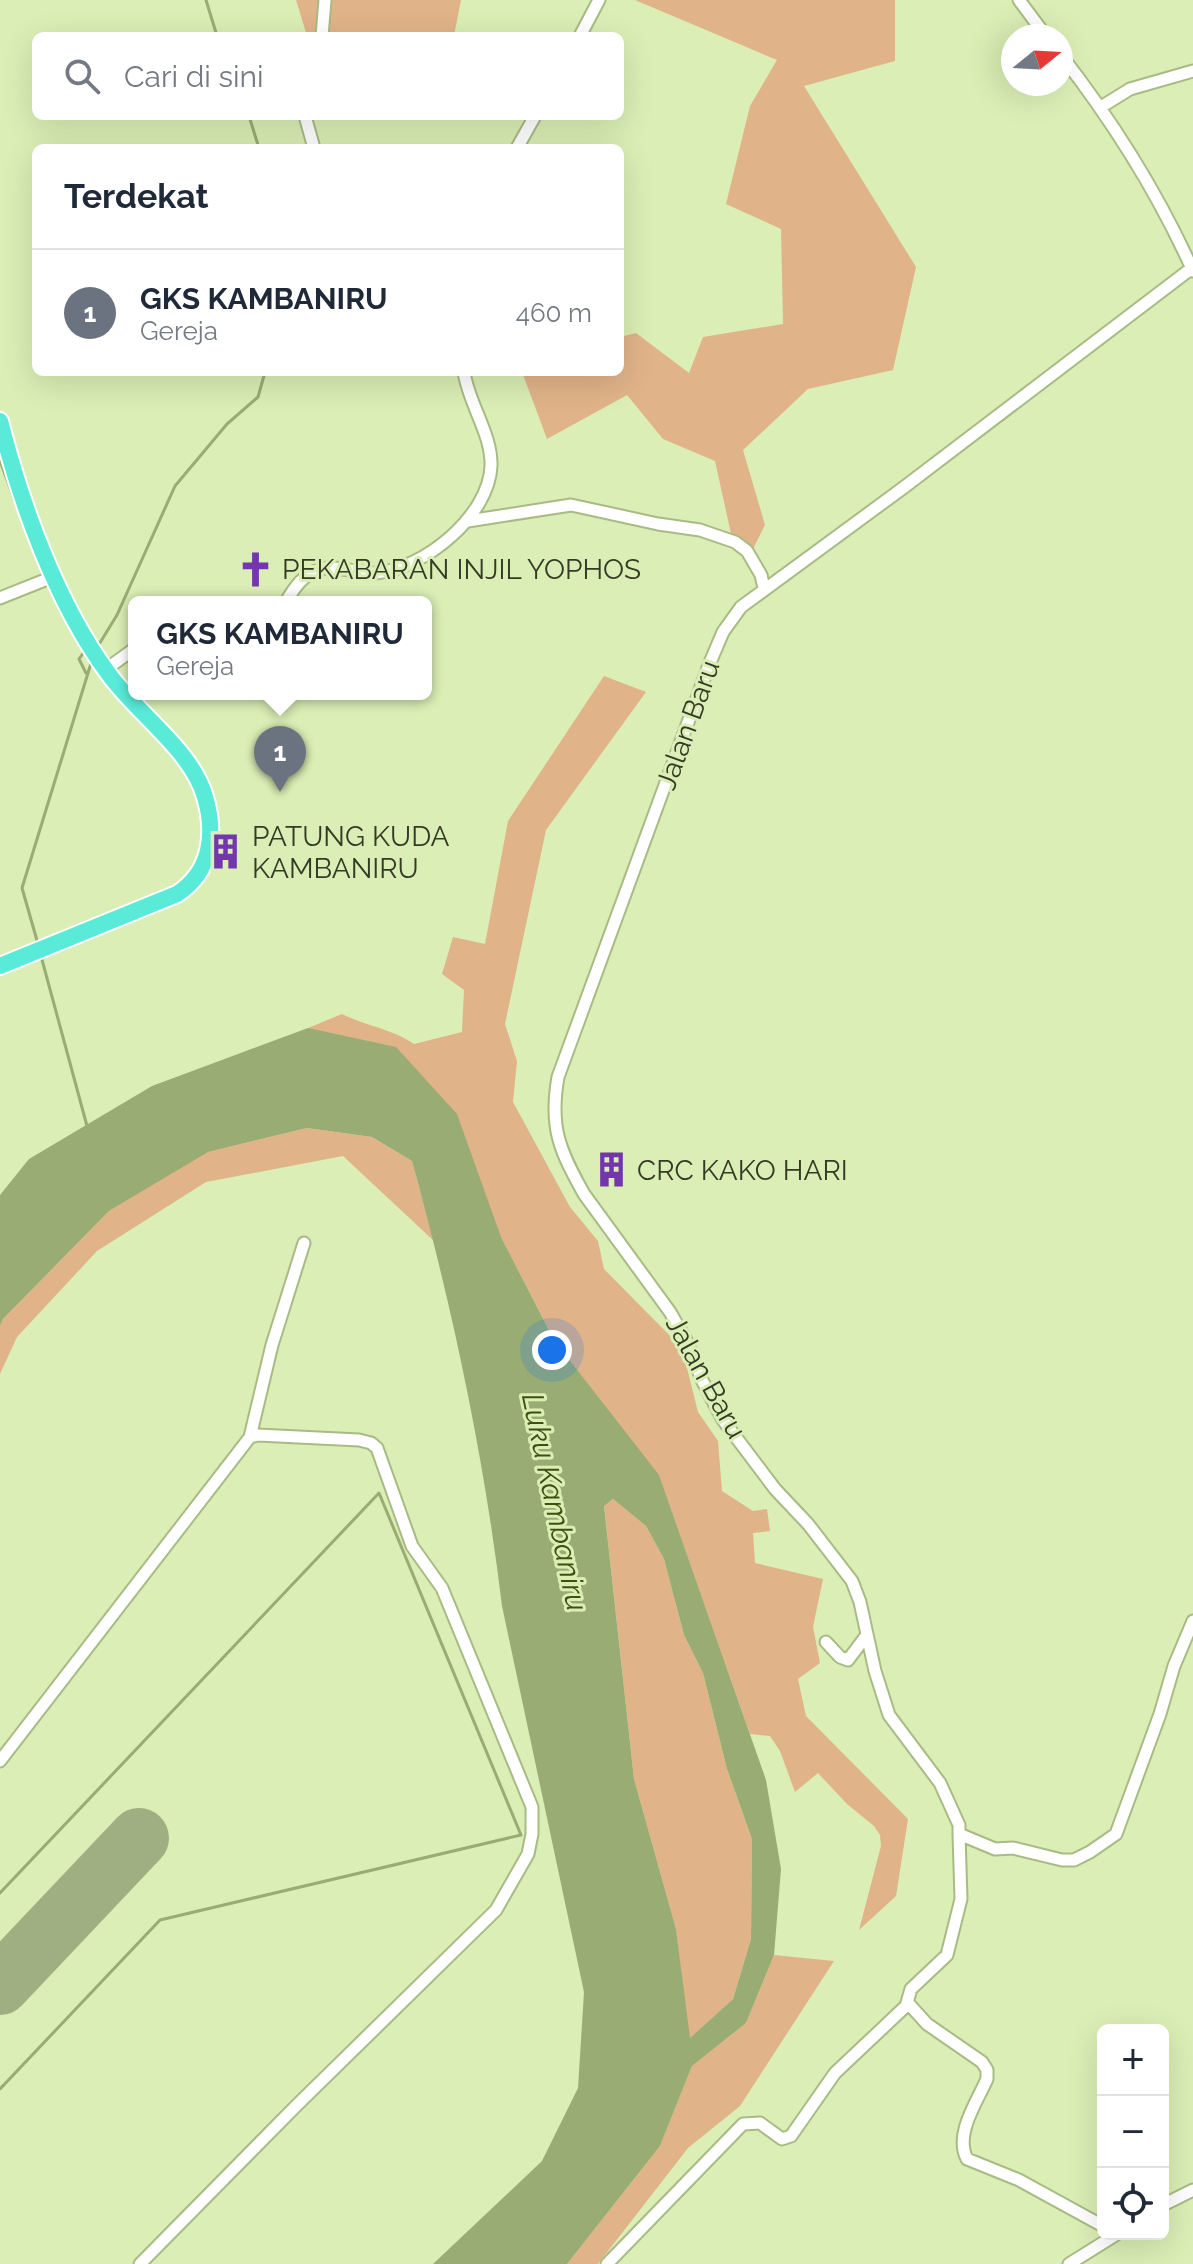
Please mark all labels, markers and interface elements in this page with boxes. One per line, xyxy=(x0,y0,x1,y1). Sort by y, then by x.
north arrow xyxy=(1001,24,1073,96)
search box xyxy=(32,32,624,120)
icon: search xyxy=(60,54,104,98)
text: Cari di sini xyxy=(124,59,264,94)
text: Terdekat xyxy=(64,176,209,216)
text: GKS KAMBANIRU xyxy=(140,281,388,316)
text: 1 xyxy=(84,298,96,328)
text: 460 m xyxy=(516,298,592,328)
text: Gereja xyxy=(140,316,218,346)
church icon: PEKABARAN INJIL YOPHOS xyxy=(237,550,275,588)
place label: PEKABARAN INJIL YOPHOS xyxy=(282,553,641,586)
popup xyxy=(128,596,432,700)
text: GKS KAMBANIRU xyxy=(156,616,404,651)
text: Gereja xyxy=(156,651,234,681)
street label: Jalan Baru xyxy=(649,656,727,794)
pin: 1 xyxy=(254,726,306,792)
place label: PATUNG KUDA KAMBANIRU xyxy=(252,820,450,885)
building icon: PATUNG KUDA KAMBANIRU xyxy=(207,833,245,871)
building icon: CRC KAKO HARI xyxy=(592,1151,630,1189)
place label: CRC KAKO HARI xyxy=(637,1154,848,1187)
street label: Jalan Baru xyxy=(659,1310,753,1444)
your location xyxy=(532,1330,572,1370)
water label: Luku Kambaniru xyxy=(515,1390,595,1614)
map controls xyxy=(1097,2024,1169,2240)
button: + xyxy=(1097,2024,1169,2096)
button: − xyxy=(1097,2096,1169,2168)
button: locate xyxy=(1097,2168,1169,2240)

